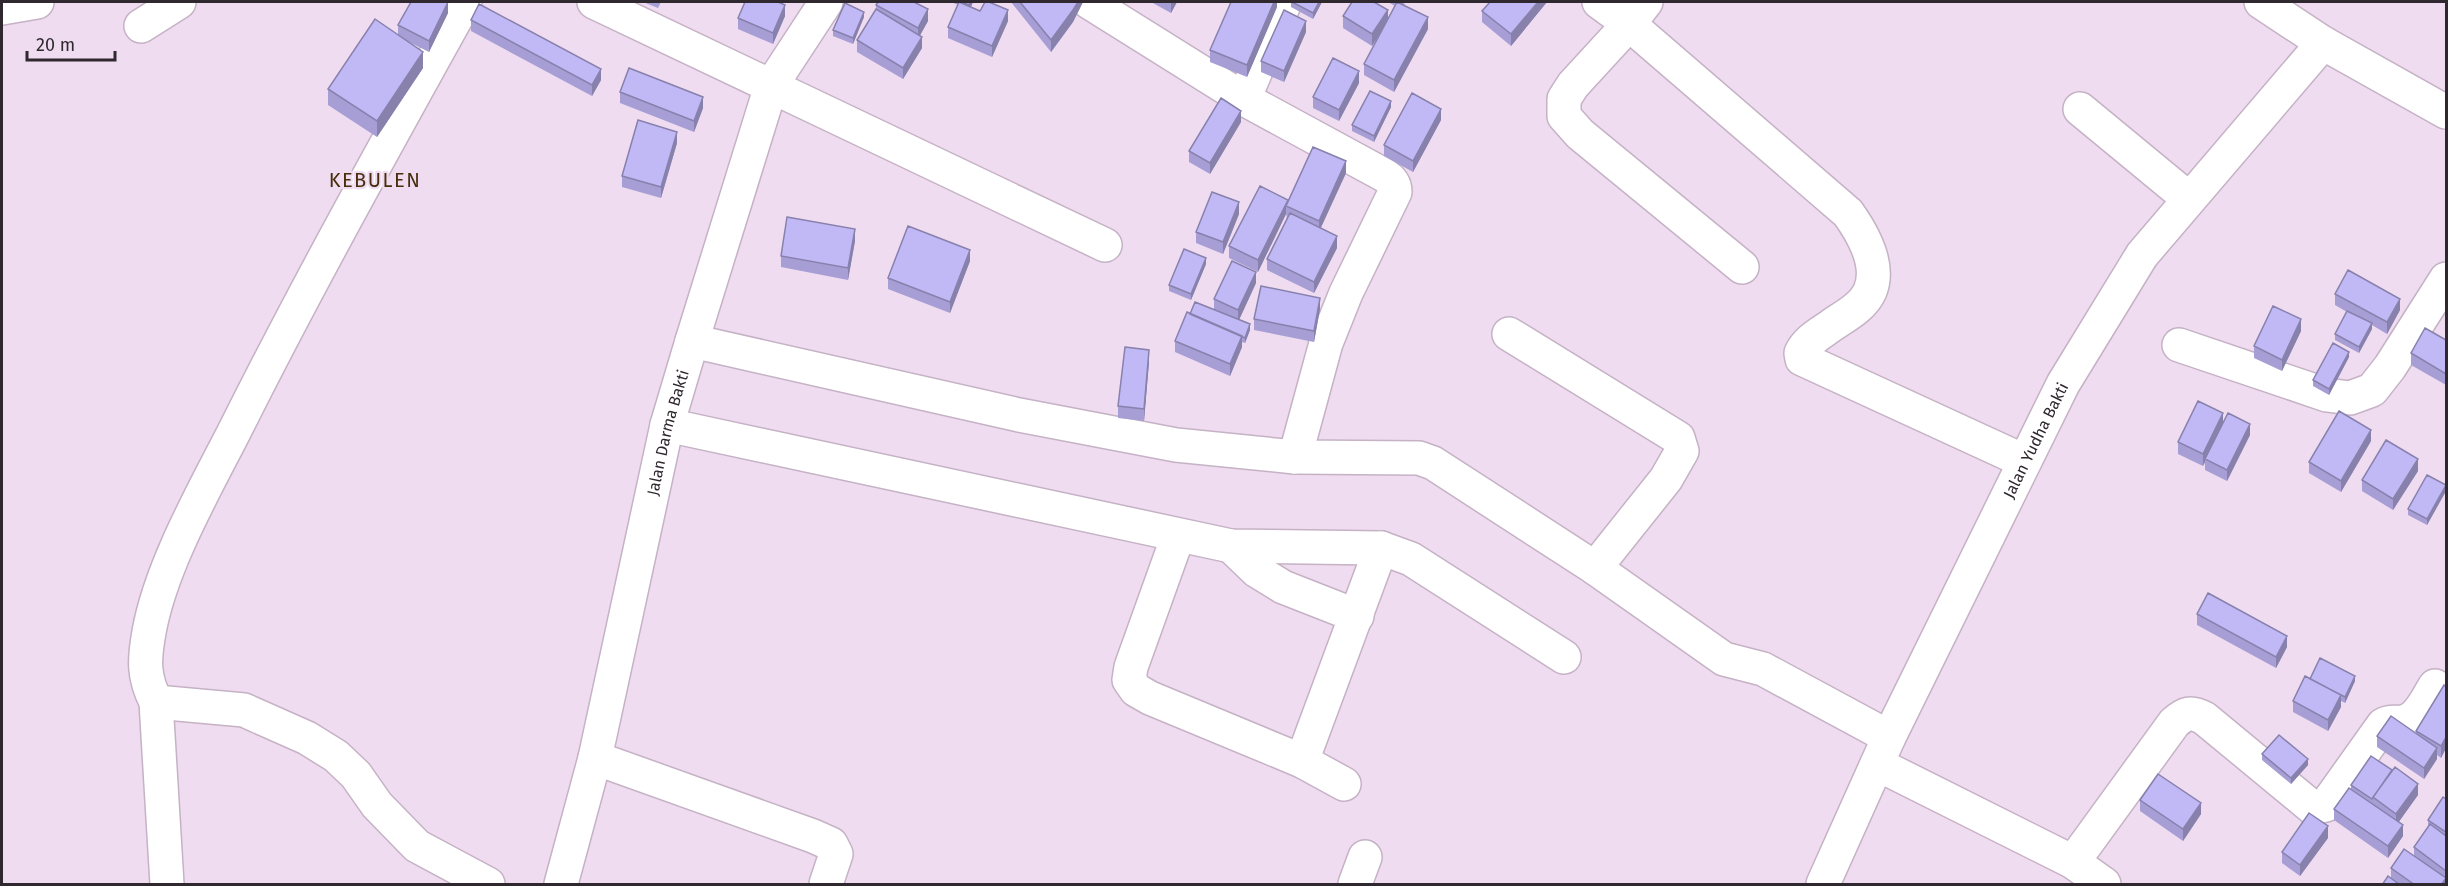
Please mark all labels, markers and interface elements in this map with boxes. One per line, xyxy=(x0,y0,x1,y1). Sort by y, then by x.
scale bar xyxy=(27,24,116,62)
text: 20 m xyxy=(36,34,75,56)
district label: KEBULEN xyxy=(329,168,421,192)
street label: Jalan Darma Bakti xyxy=(643,367,693,497)
street label: Jalan Yudha Bakti xyxy=(1999,379,2072,501)

